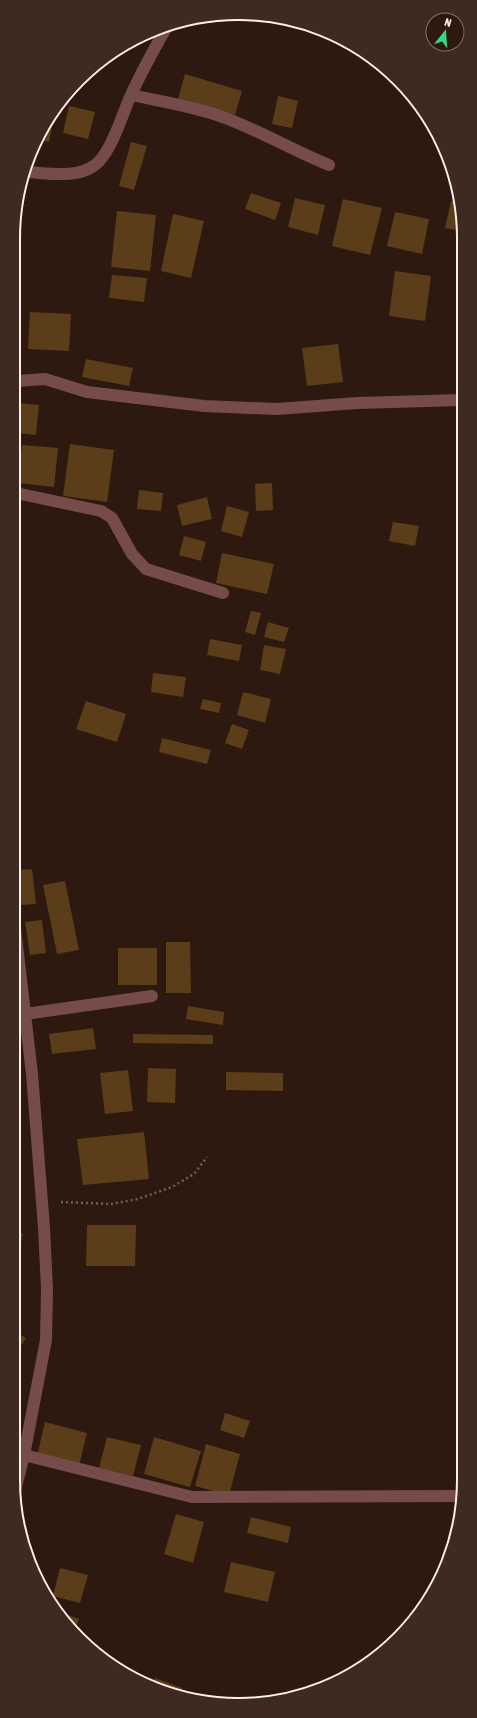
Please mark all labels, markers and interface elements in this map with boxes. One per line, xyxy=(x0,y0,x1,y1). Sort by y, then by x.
north arrow xyxy=(425,12,465,52)
text: N xyxy=(443,16,453,29)

